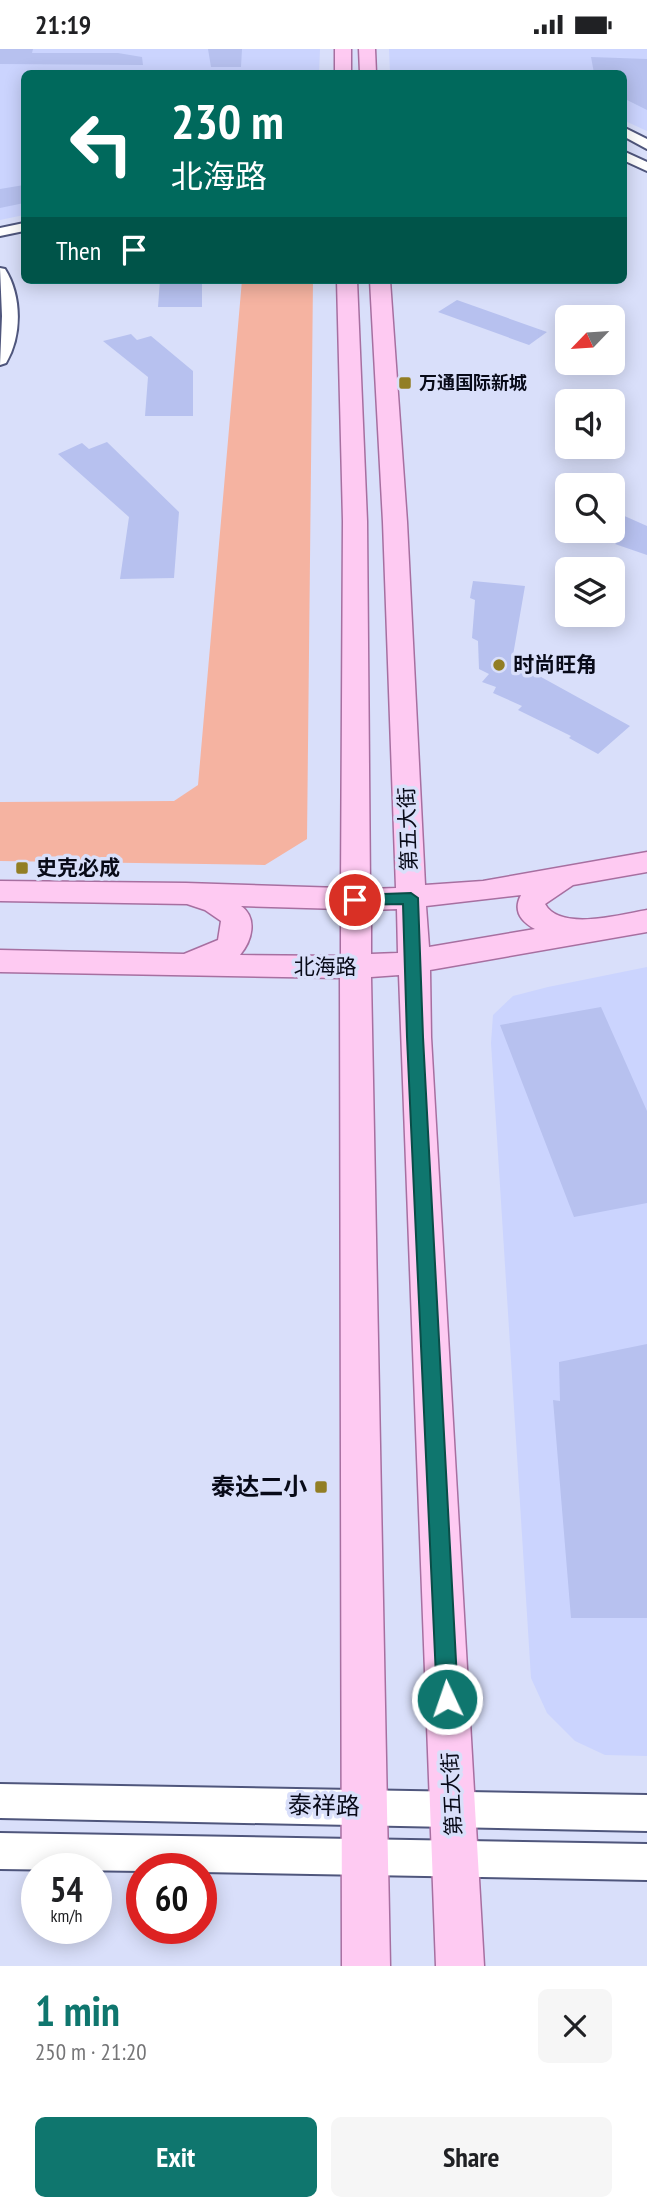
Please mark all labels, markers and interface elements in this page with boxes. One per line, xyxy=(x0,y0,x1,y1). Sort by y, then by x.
text: 21:19 xyxy=(35,8,91,41)
text: 230 m xyxy=(171,89,284,153)
icon: left xyxy=(56,98,147,189)
text: 北海路 xyxy=(171,155,267,197)
icon: arrive xyxy=(115,231,153,269)
text: Then xyxy=(56,234,101,267)
north arrow xyxy=(555,305,625,375)
map controls xyxy=(555,305,625,627)
place label: 万通国际新城 xyxy=(419,371,527,394)
marker: 万通国际新城 xyxy=(397,375,413,391)
button: sound xyxy=(555,389,625,459)
button: search xyxy=(555,473,625,543)
button: layers xyxy=(555,557,625,627)
place label: 时尚旺角 xyxy=(513,651,597,678)
marker: 时尚旺角 xyxy=(491,657,507,673)
street label: 第五大街 xyxy=(393,787,422,871)
place label: 史克必成 xyxy=(36,854,120,881)
marker: 史克必成 xyxy=(14,860,30,876)
pin xyxy=(325,870,385,930)
icon: arrive xyxy=(336,881,374,919)
street label: 北海路 xyxy=(294,953,357,980)
place label: 泰达二小 xyxy=(211,1471,307,1502)
marker: 泰达二小 xyxy=(313,1479,329,1495)
position arrow xyxy=(410,1662,484,1736)
street label: 第五大街 xyxy=(436,1751,467,1837)
street label: 泰祥路 xyxy=(288,1789,360,1822)
speed limit sign: 60 xyxy=(126,1853,217,1944)
text: 54 xyxy=(50,1866,83,1912)
text: km/h xyxy=(51,1904,82,1927)
text: 1 min xyxy=(35,1983,120,2038)
button: close xyxy=(538,1989,612,2063)
text: 250 m · 21:20 xyxy=(35,2037,147,2066)
button: Exit xyxy=(35,2117,317,2197)
button: Share xyxy=(331,2117,612,2197)

